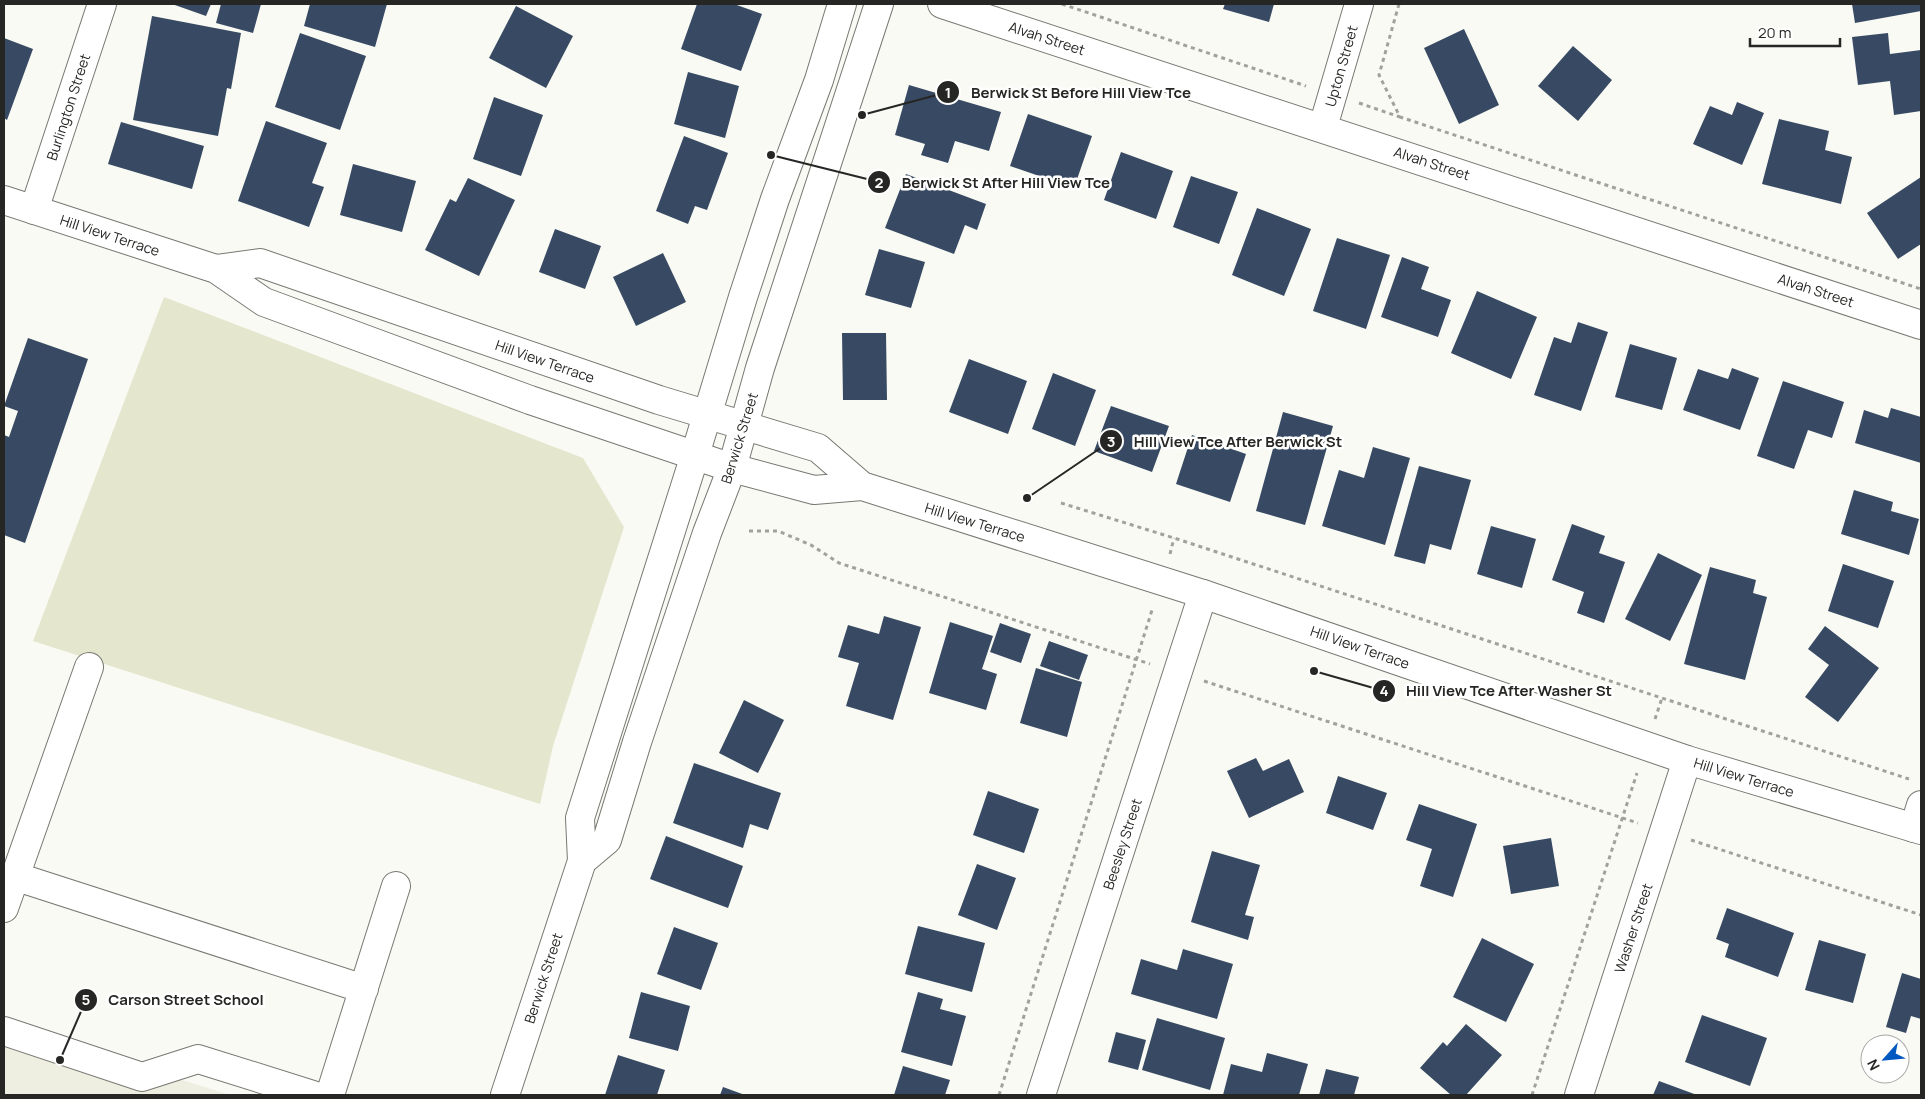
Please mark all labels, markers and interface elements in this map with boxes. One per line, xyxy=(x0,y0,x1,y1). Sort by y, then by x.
scale bar xyxy=(1750,15,1840,47)
street label: Alvah Street xyxy=(1007,17,1088,59)
text: 20 m xyxy=(1758,22,1791,43)
street label: Upton Street xyxy=(1320,23,1362,109)
street label: Burlington Street xyxy=(42,51,94,163)
callout: Berwick St Before Hill View Tce xyxy=(936,77,1200,107)
text: 1 xyxy=(945,82,951,103)
text: Berwick St Before Hill View Tce xyxy=(971,82,1191,103)
street label: Alvah Street xyxy=(1392,142,1473,184)
callout: Berwick St After Hill View Tce xyxy=(867,167,1120,197)
text: 2 xyxy=(875,172,884,193)
text: Berwick St After Hill View Tce xyxy=(902,172,1110,193)
street label: Hill View Terrace xyxy=(58,210,162,260)
street label: Alvah Street xyxy=(1776,269,1857,311)
street label: Hill View Terrace xyxy=(493,335,597,387)
street label: Berwick Street xyxy=(716,390,762,486)
callout: Hill View Tce After Berwick St xyxy=(1099,426,1352,456)
text: 3 xyxy=(1107,431,1115,452)
text: Hill View Tce After Berwick St xyxy=(1134,431,1342,452)
street label: Hill View Terrace xyxy=(923,498,1027,546)
street label: Hill View Terrace xyxy=(1308,621,1412,673)
callout: Hill View Tce After Washer St xyxy=(1371,676,1622,706)
text: 4 xyxy=(1379,680,1389,701)
text: Hill View Tce After Washer St xyxy=(1406,680,1612,701)
street label: Hill View Terrace xyxy=(1692,753,1796,801)
street label: Beesley Street xyxy=(1098,796,1146,892)
street label: Washer Street xyxy=(1610,880,1657,975)
street label: Berwick Street xyxy=(519,930,567,1026)
callout: Carson Street School xyxy=(73,985,274,1015)
text: 5 xyxy=(82,989,91,1010)
text: Carson Street School xyxy=(108,989,264,1010)
north arrow xyxy=(1860,1034,1910,1084)
text: N xyxy=(1862,1056,1884,1074)

